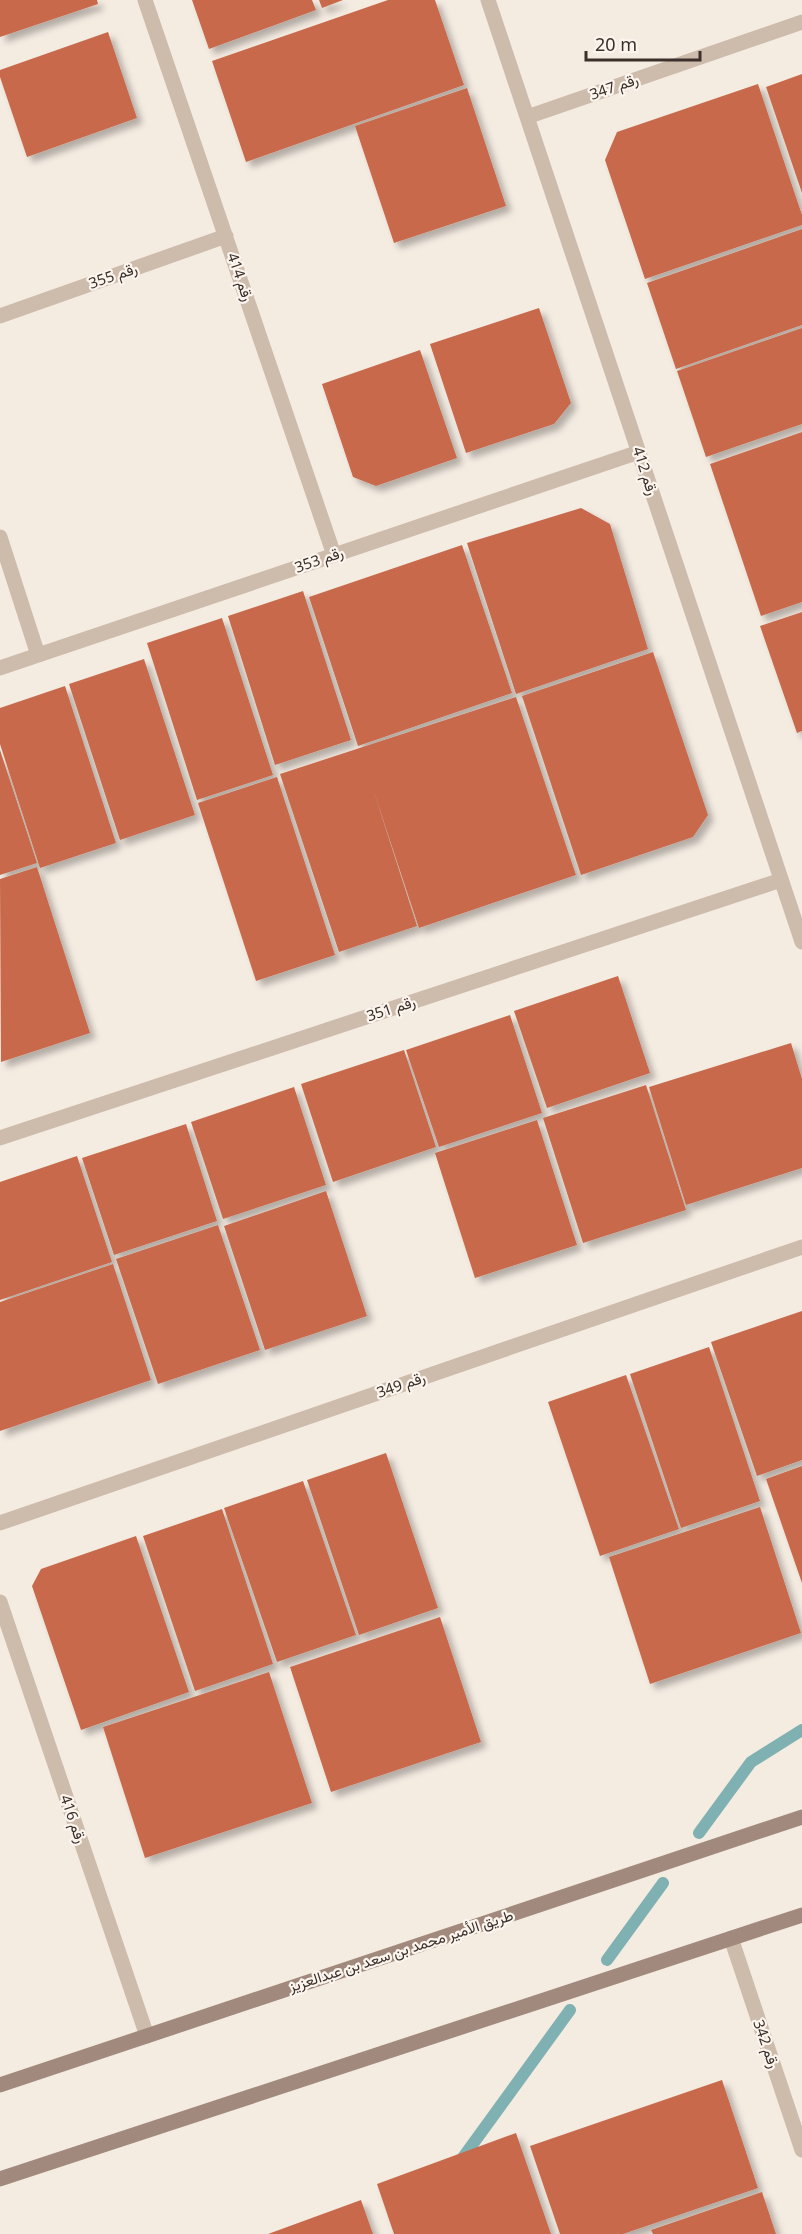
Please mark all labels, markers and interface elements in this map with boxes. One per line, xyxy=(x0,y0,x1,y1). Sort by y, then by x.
scale bar xyxy=(586,24,700,62)
text: 20 m xyxy=(595,32,637,56)
street label: رقم 347 xyxy=(587,68,641,105)
street label: رقم 414 xyxy=(222,250,259,304)
street label: رقم 355 xyxy=(86,257,140,294)
street label: رقم 412 xyxy=(628,444,663,498)
street label: رقم 353 xyxy=(292,541,346,578)
street label: رقم 351 xyxy=(364,991,418,1026)
street label: رقم 349 xyxy=(374,1366,428,1403)
street label: رقم 416 xyxy=(55,1792,92,1846)
street label: طريق الأمير محمد بن سعد بن عبدالعزيز xyxy=(285,1904,516,1997)
street label: رقم 342 xyxy=(748,2017,785,2071)

